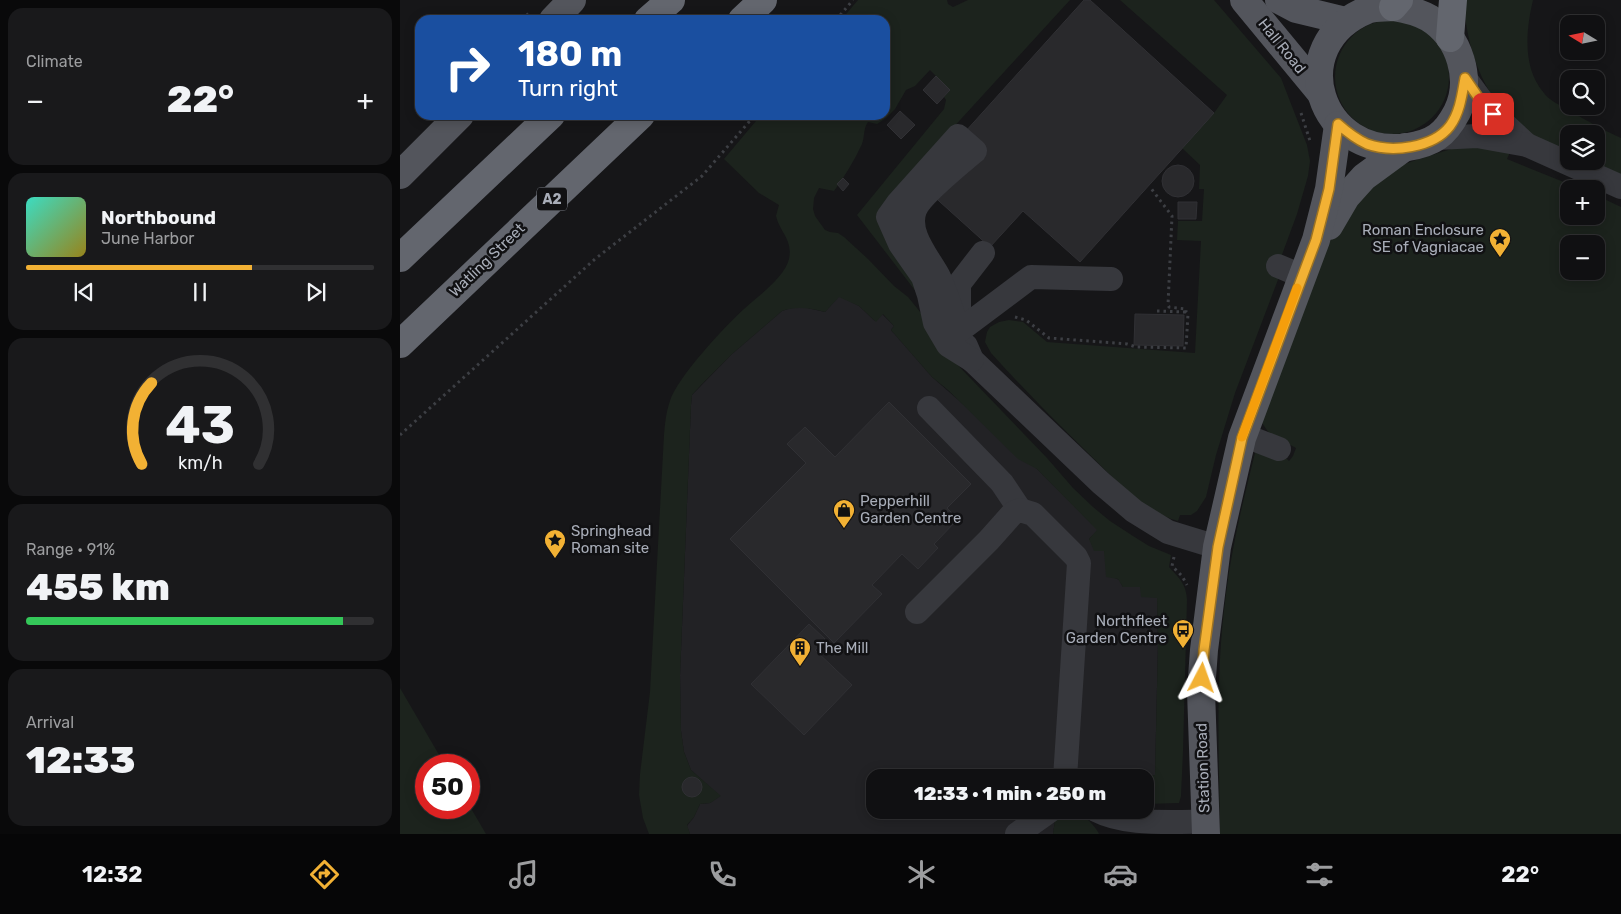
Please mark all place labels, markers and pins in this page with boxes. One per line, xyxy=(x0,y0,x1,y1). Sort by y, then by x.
pin xyxy=(1472,93,1514,135)
place label: Roman Enclosure SE of Vagniacae xyxy=(1362,221,1484,256)
place icon: Roman Enclosure SE of Vagniacae xyxy=(1488,227,1512,258)
place label: Pepperhill Garden Centre xyxy=(860,492,961,527)
shop icon: Pepperhill Garden Centre xyxy=(832,498,856,529)
place label: Springhead Roman site xyxy=(571,522,651,557)
place icon: Springhead Roman site xyxy=(543,528,567,559)
place label: Northfleet Garden Centre xyxy=(1066,612,1167,647)
bus stop icon: Northfleet Garden Centre xyxy=(1171,618,1195,649)
building icon: The Mill xyxy=(788,636,812,667)
place label: The Mill xyxy=(816,639,868,657)

